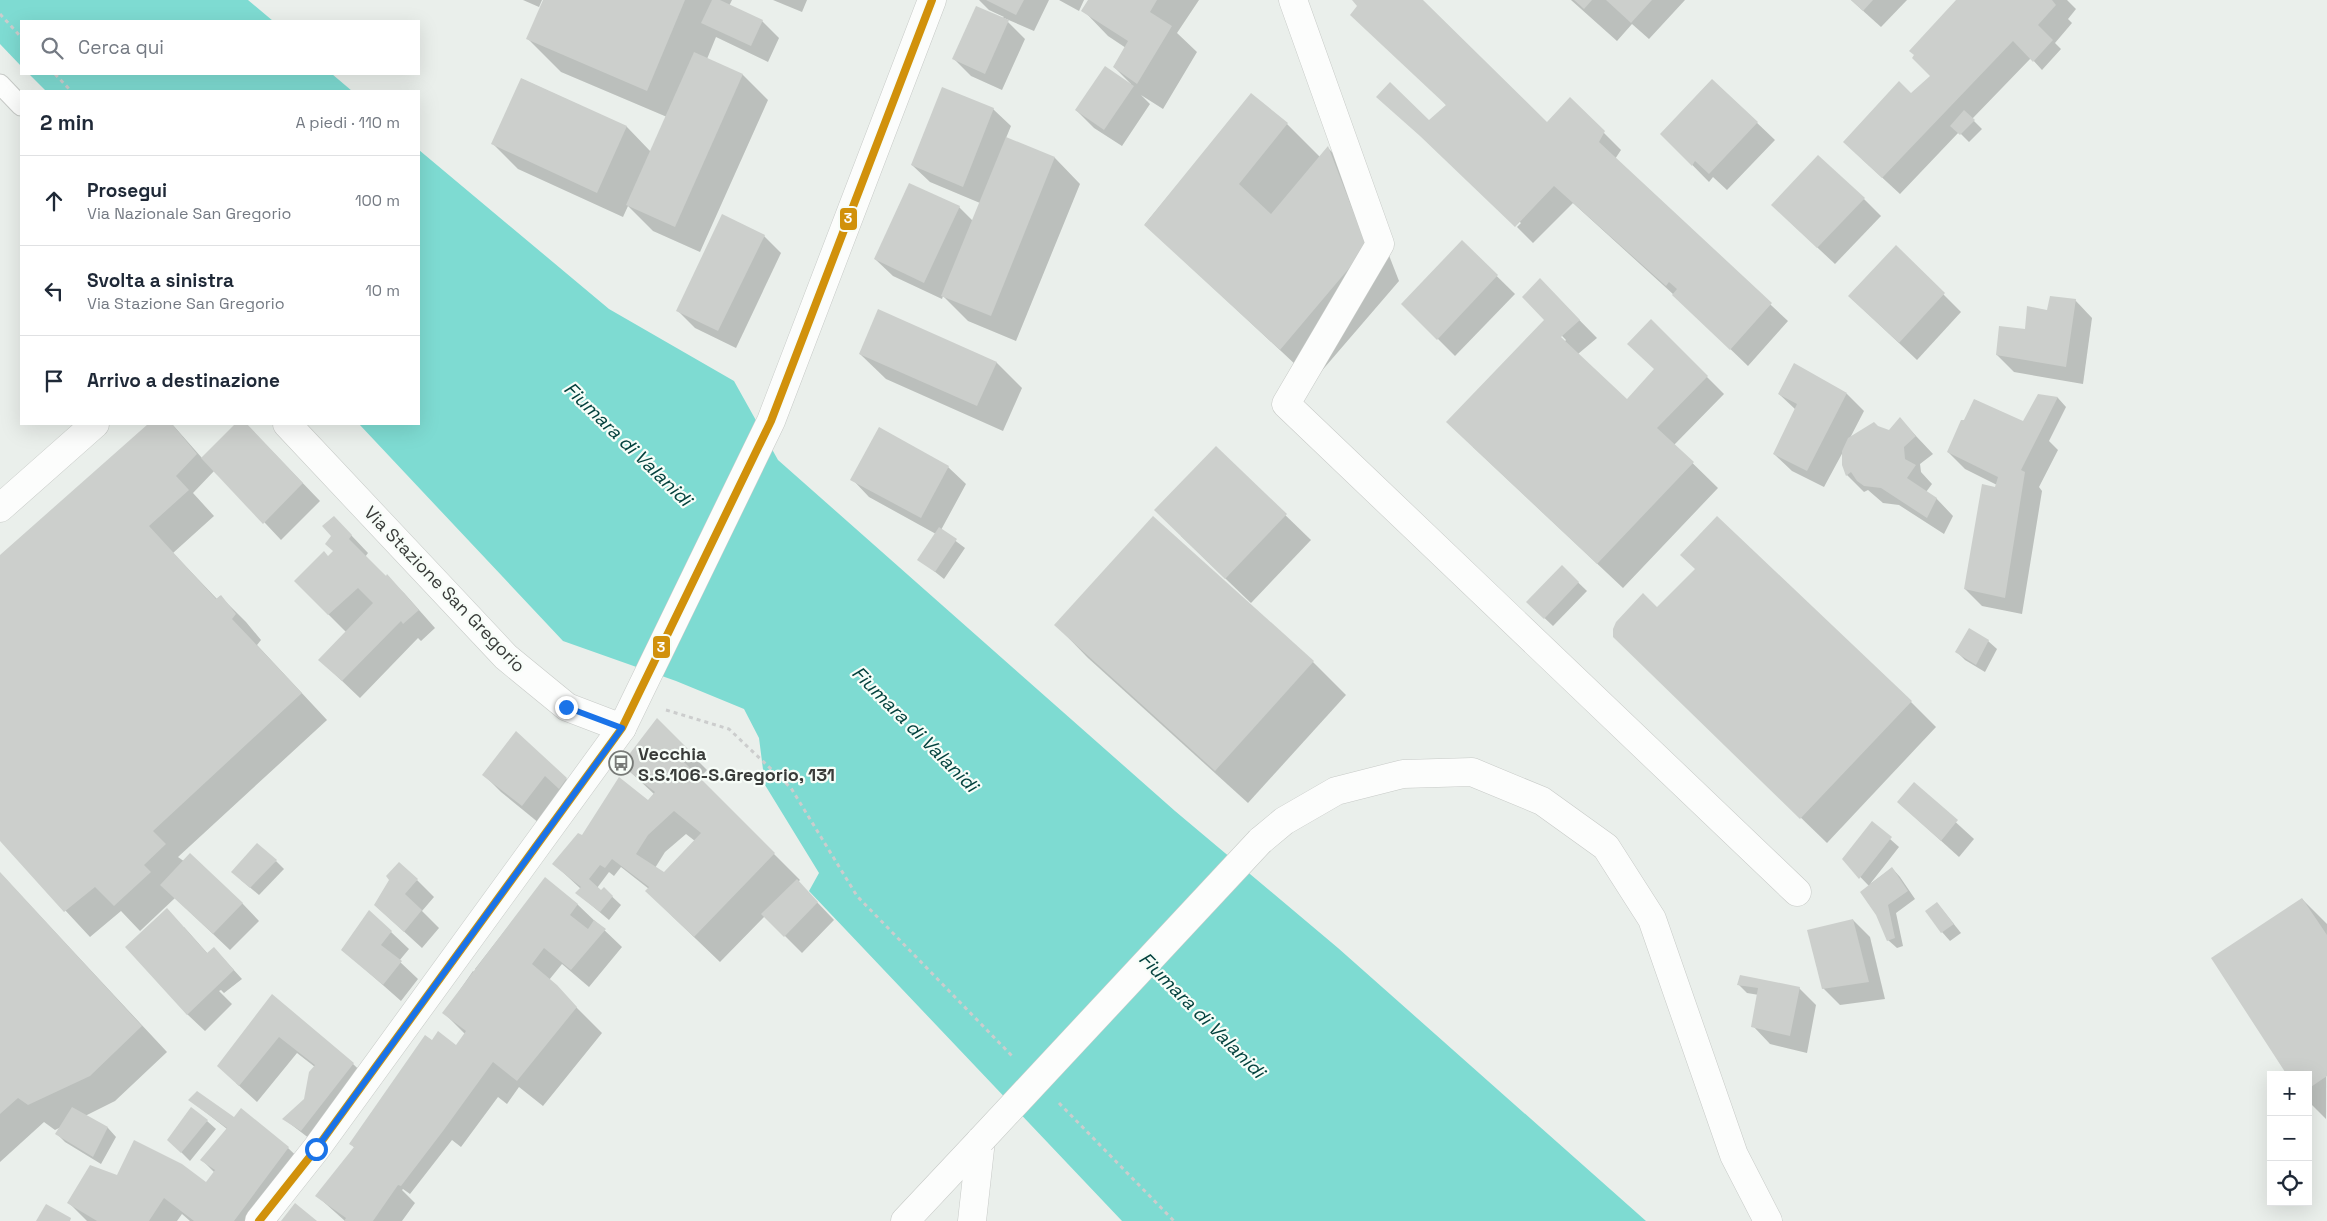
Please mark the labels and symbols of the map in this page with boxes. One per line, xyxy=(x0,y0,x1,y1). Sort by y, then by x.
line badge: 3 xyxy=(839,207,858,231)
text: 3 xyxy=(844,209,852,227)
water label: Fiumara di Valanidi xyxy=(559,376,699,513)
street label: Via Stazione San Gregorio xyxy=(359,501,531,677)
line badge: 3 xyxy=(652,635,671,659)
text: 3 xyxy=(657,638,665,656)
water label: Fiumara di Valanidi xyxy=(846,660,985,799)
route end xyxy=(555,696,578,719)
place label: Vecchia S.S.106-S.Gregorio, 131 xyxy=(638,742,835,786)
bus stop icon: Vecchia S.S.106-S.Gregorio, 131 xyxy=(608,750,634,776)
water label: Fiumara di Valanidi xyxy=(1133,946,1272,1085)
route start xyxy=(305,1138,328,1161)

